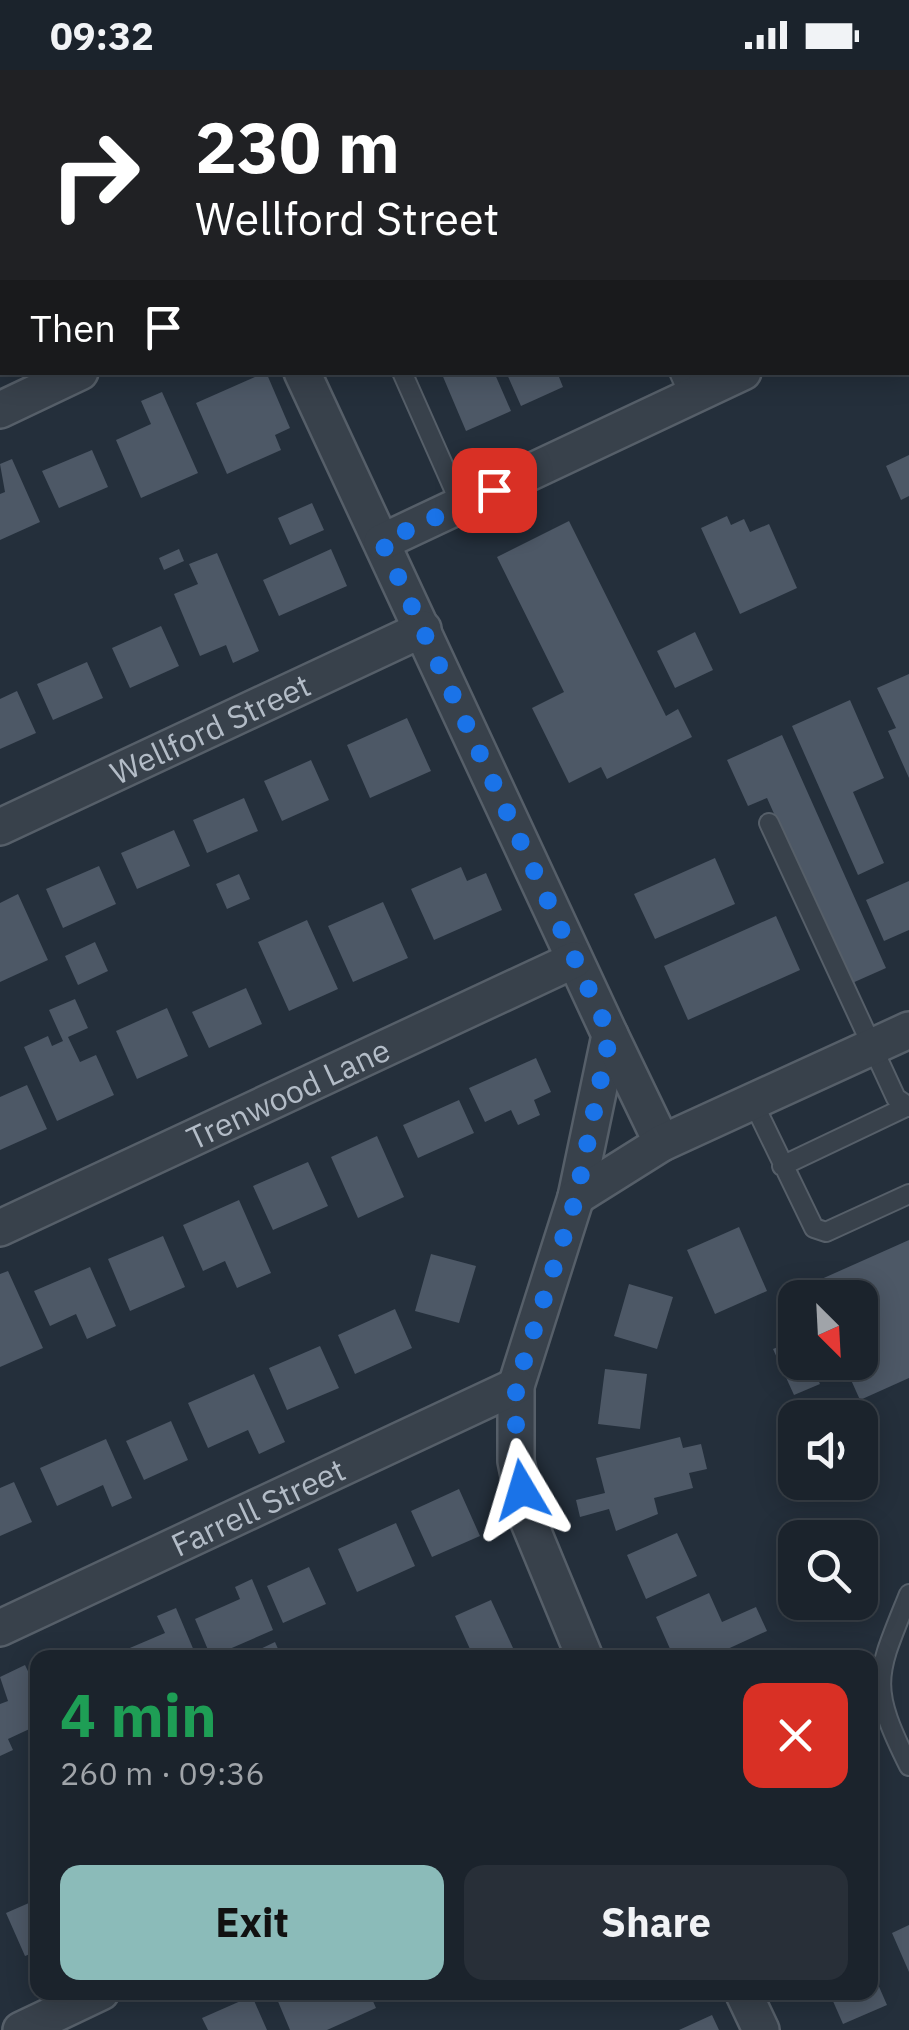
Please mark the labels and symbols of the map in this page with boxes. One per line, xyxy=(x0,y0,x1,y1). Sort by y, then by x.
pin xyxy=(452,448,537,533)
street label: Wellford Street xyxy=(103,664,317,794)
street label: Trenwood Lane xyxy=(180,1028,396,1159)
north arrow xyxy=(778,1280,878,1380)
position arrow xyxy=(470,1438,574,1542)
street label: Farrell Street xyxy=(164,1448,352,1566)

